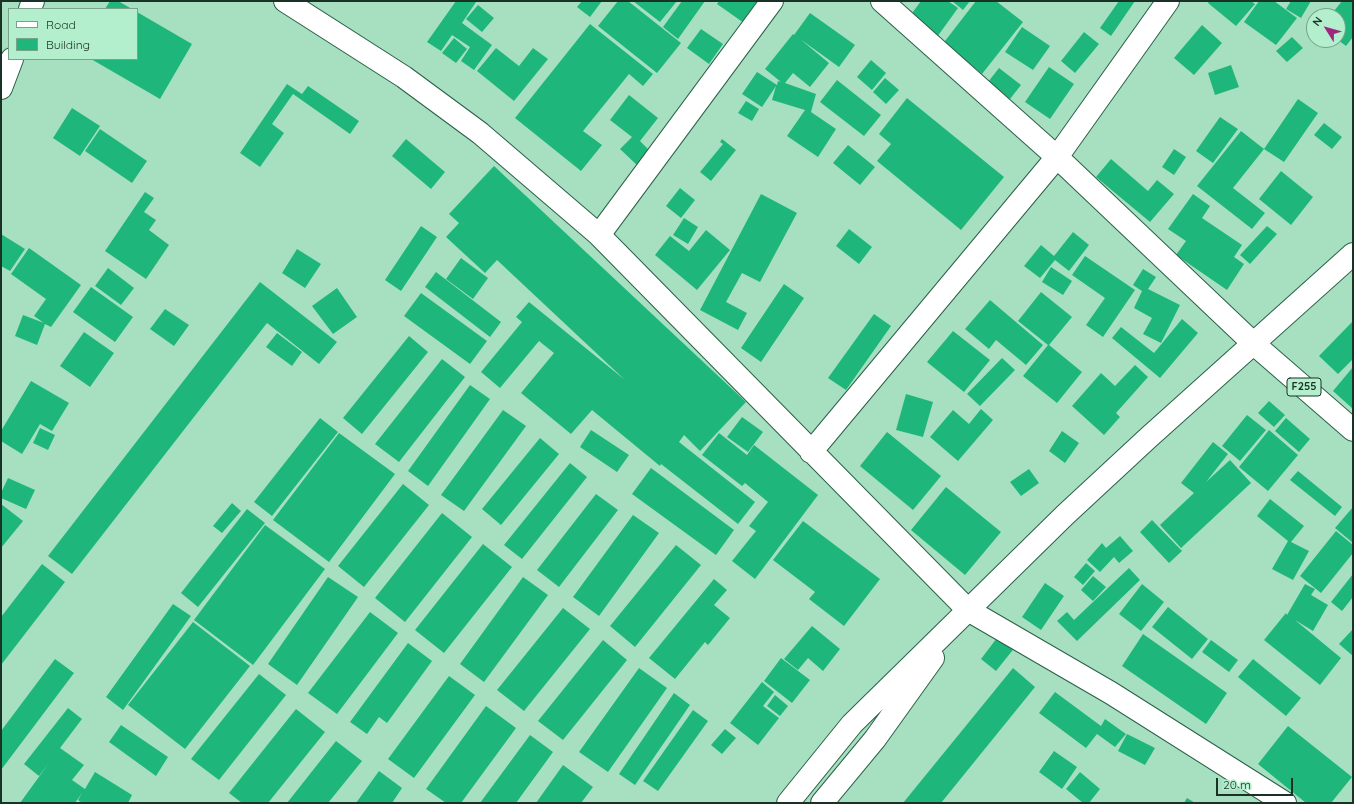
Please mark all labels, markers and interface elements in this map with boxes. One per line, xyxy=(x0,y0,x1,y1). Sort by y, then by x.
legend xyxy=(8,8,138,60)
north arrow xyxy=(1306,8,1346,48)
text: N xyxy=(1309,14,1325,29)
text: Road xyxy=(46,17,76,32)
text: Building xyxy=(46,37,90,52)
road number: F255 xyxy=(1287,378,1321,396)
scale bar xyxy=(1218,770,1295,796)
text: 20 m xyxy=(1223,777,1251,792)

